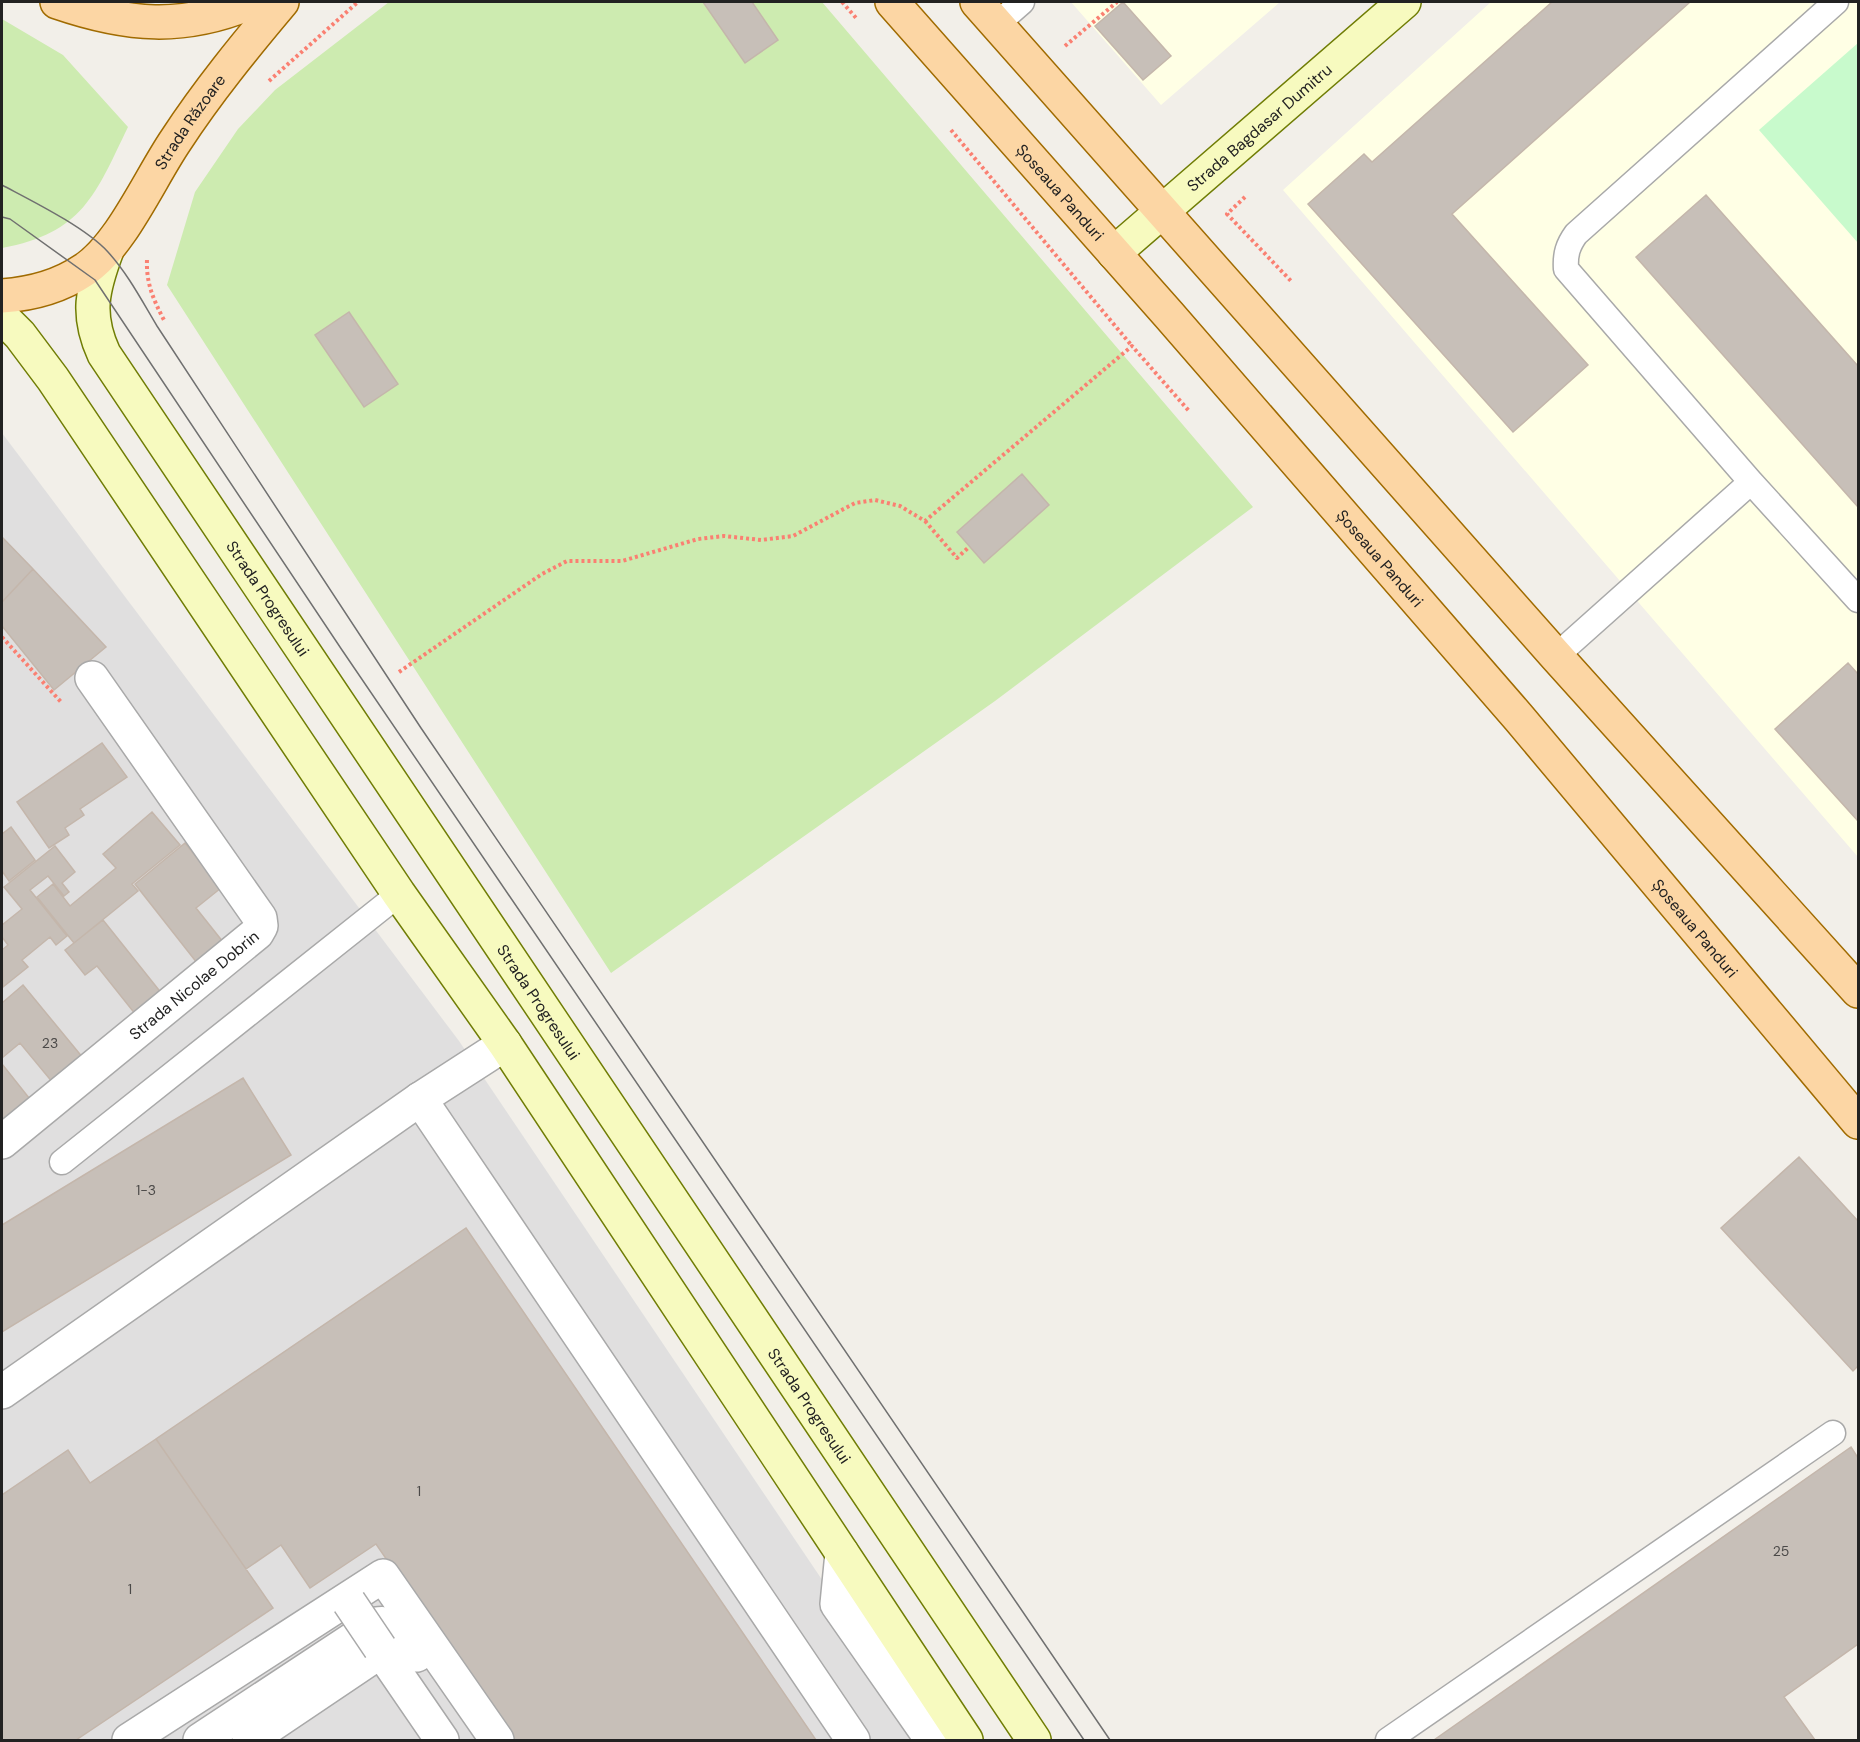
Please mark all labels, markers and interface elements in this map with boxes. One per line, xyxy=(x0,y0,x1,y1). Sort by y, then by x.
street label: Strada Bagdasar Dumitru xyxy=(1182,59,1336,196)
street label: Strada Răzoare xyxy=(150,70,230,173)
street label: Șoseaua Panduri xyxy=(1012,139,1109,245)
street label: Șoseaua Panduri xyxy=(1332,505,1428,611)
street label: Strada Progresului xyxy=(222,537,314,660)
street label: Șoseaua Panduri xyxy=(1648,874,1743,982)
street label: Strada Nicolae Dobrin xyxy=(125,925,263,1044)
street label: Strada Progresului xyxy=(493,940,585,1064)
house number: 23 xyxy=(42,1034,58,1052)
house number: 1-3 xyxy=(136,1181,156,1199)
street label: Strada Progresului xyxy=(763,1344,856,1467)
house number: 1 xyxy=(417,1482,421,1500)
house number: 25 xyxy=(1773,1542,1789,1560)
house number: 1 xyxy=(128,1580,132,1598)

